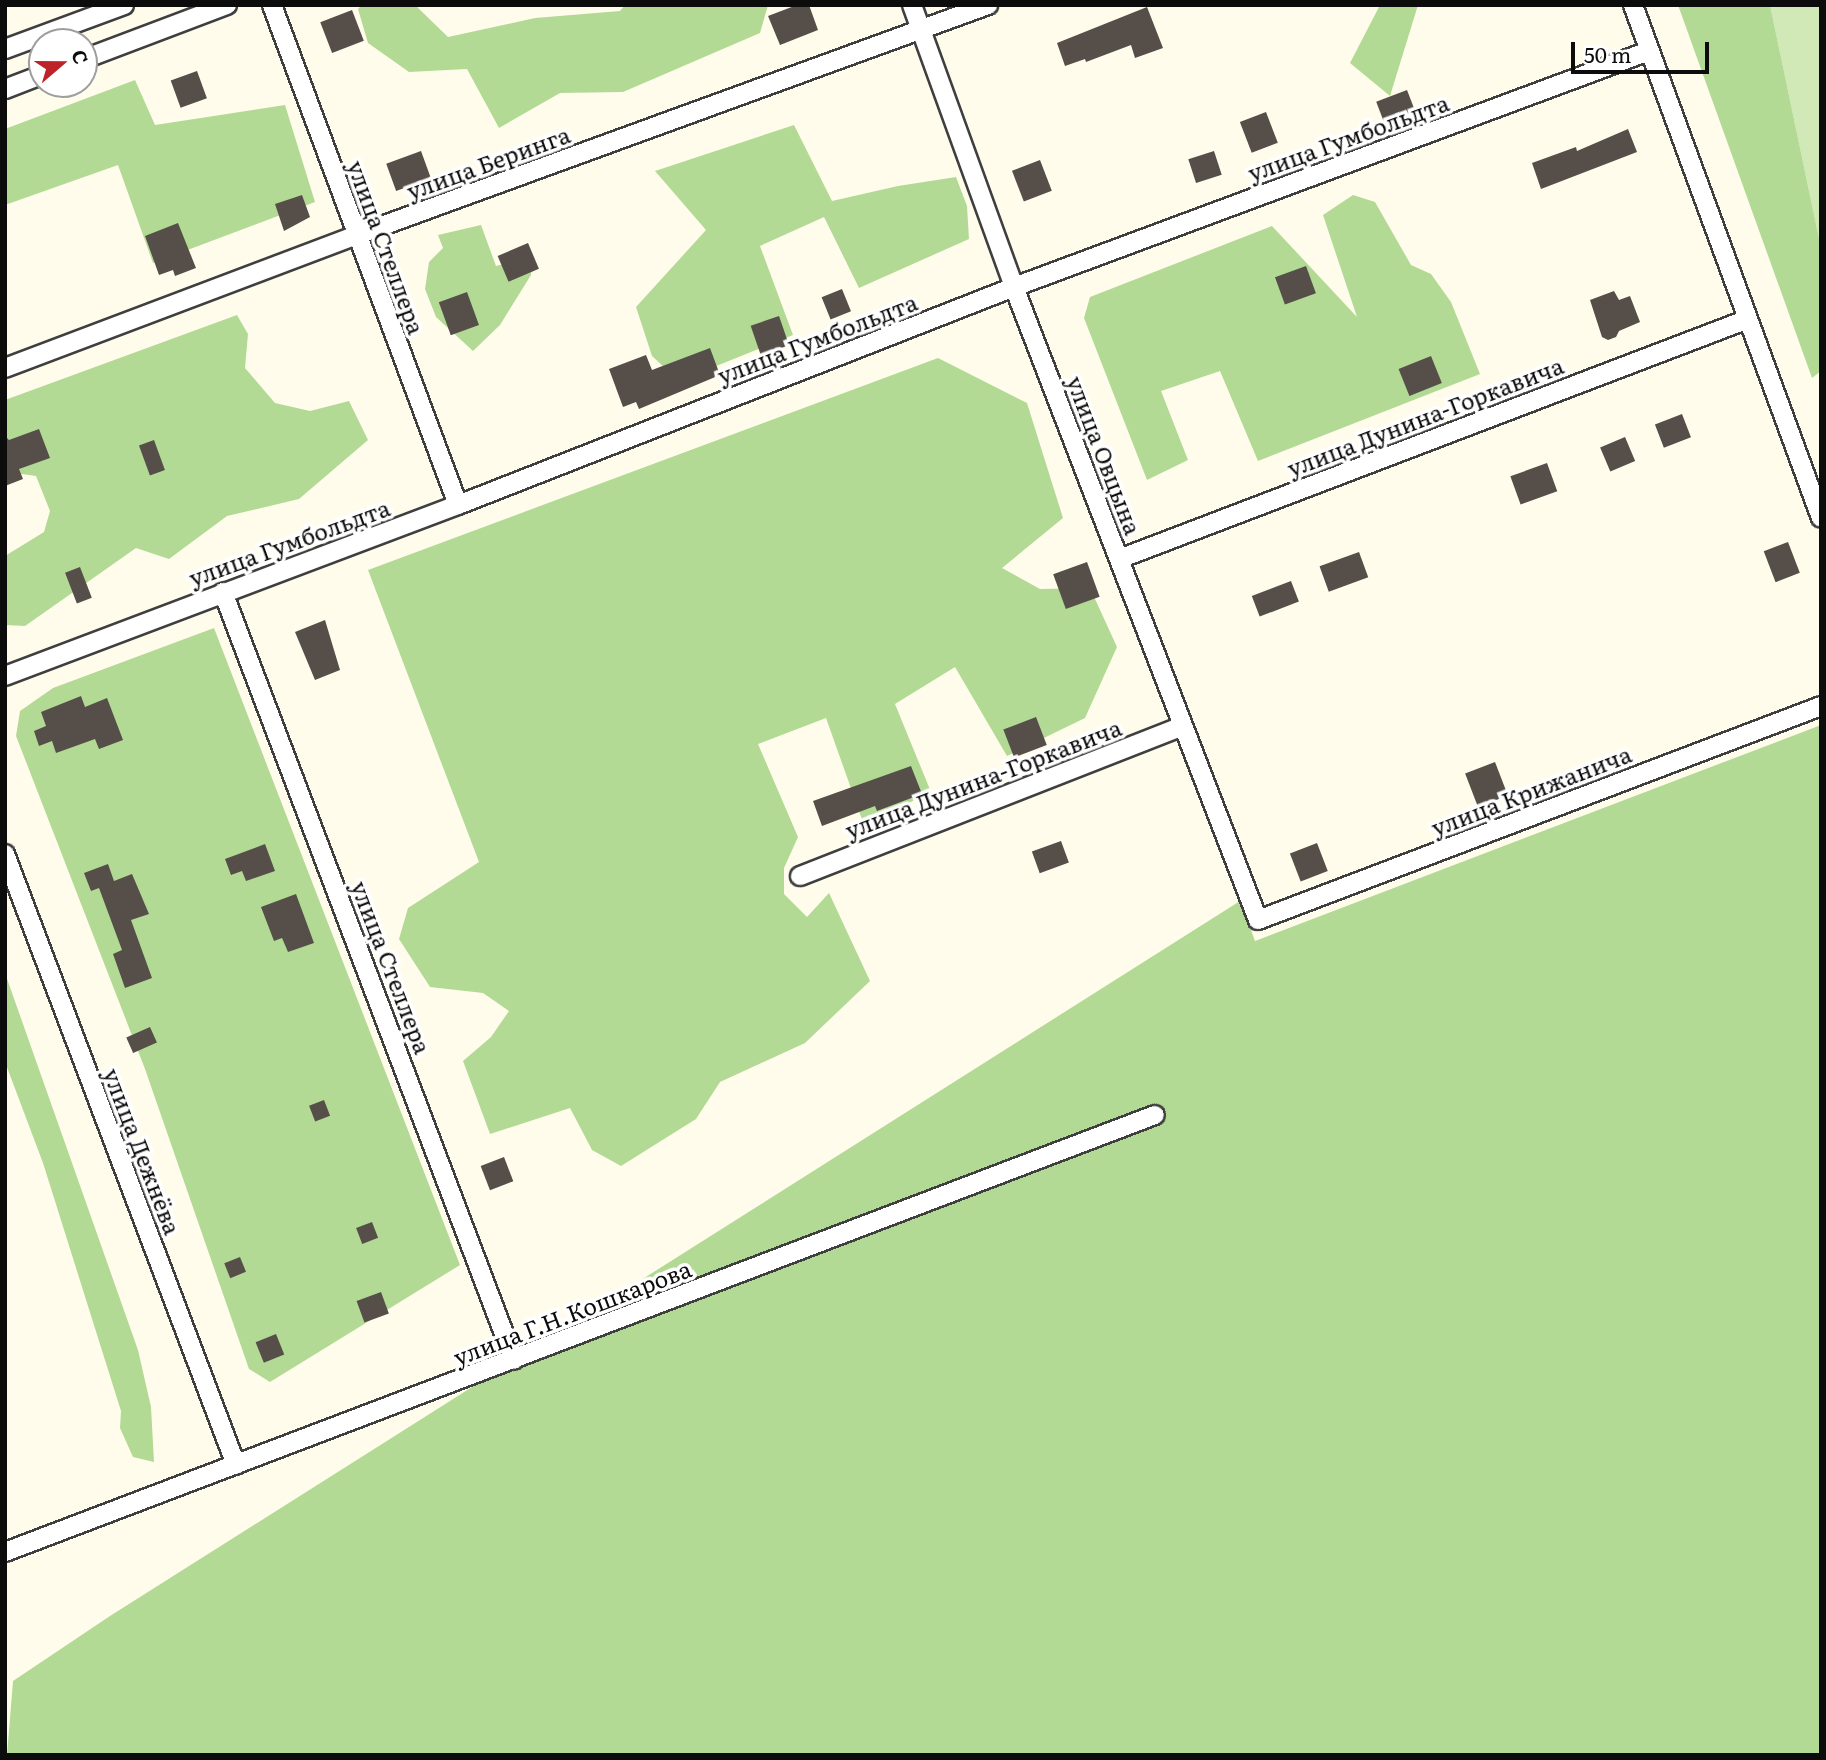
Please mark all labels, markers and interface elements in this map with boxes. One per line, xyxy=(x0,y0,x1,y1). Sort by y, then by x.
north arrow xyxy=(28,28,98,98)
scale bar xyxy=(1574,28,1712,72)
text: 50 m xyxy=(1584,38,1631,69)
text: С xyxy=(65,45,96,68)
street label: улица Гумбольдта xyxy=(1244,88,1452,186)
street label: улица Беринга xyxy=(403,120,573,204)
street label: улица Стеллера xyxy=(343,156,431,338)
street label: улица Гумбольдта xyxy=(713,287,921,389)
street label: улица Дунина-Горкавича xyxy=(1283,350,1567,482)
street label: улица Овцына xyxy=(1062,372,1148,538)
street label: улица Гумбольдта xyxy=(185,493,393,591)
street label: улица Дунина-Горкавича xyxy=(841,712,1125,844)
street label: улица Крижанича xyxy=(1427,739,1635,841)
street label: улица Стеллера xyxy=(346,877,438,1057)
street label: улица Дежнёва xyxy=(99,1064,187,1238)
street label: улица Г.Н.Кошкарова xyxy=(449,1254,695,1370)

